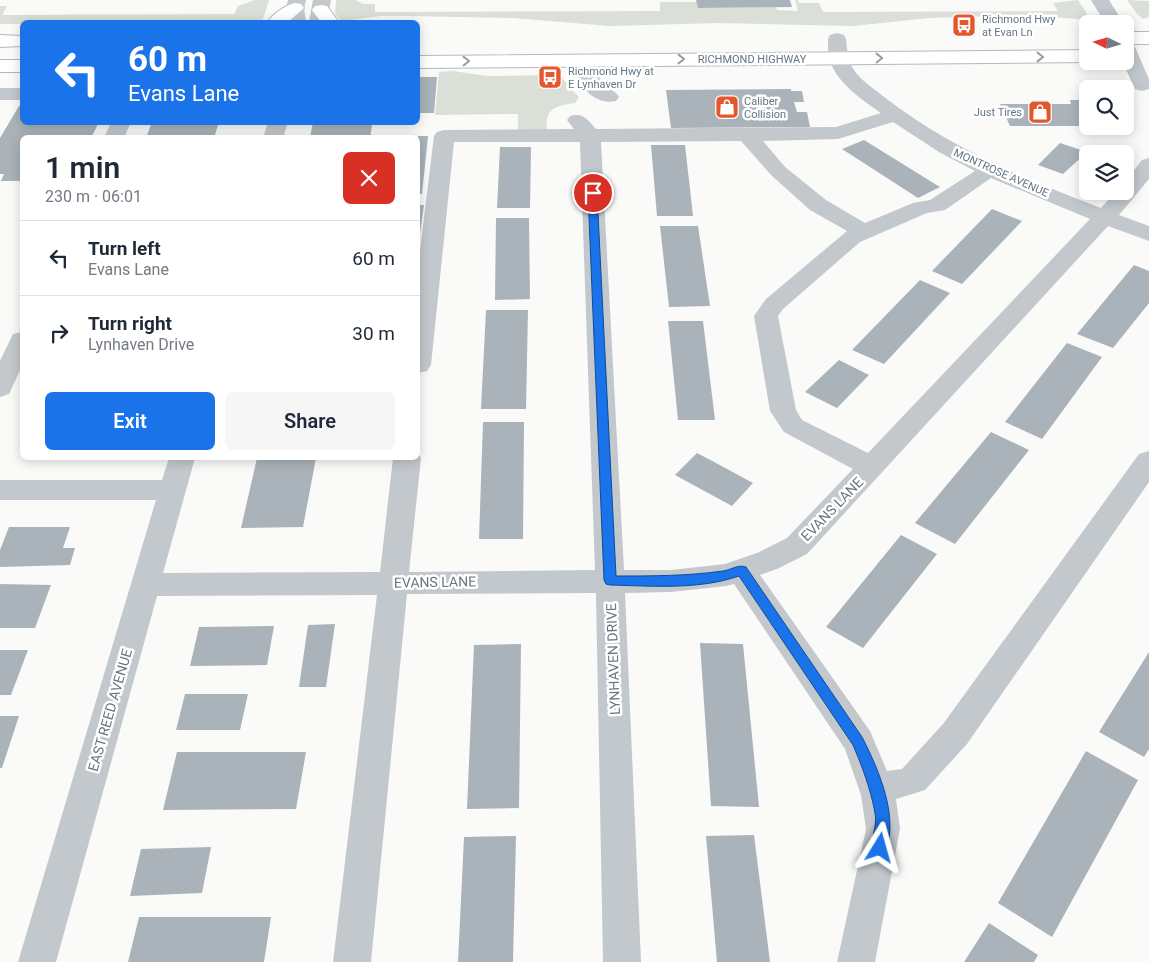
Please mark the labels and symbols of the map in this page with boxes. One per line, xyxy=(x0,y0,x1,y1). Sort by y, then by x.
bus stop icon: Richmond Hwy at Evan Ln xyxy=(951,12,977,38)
place label: Richmond Hwy at Evan Ln xyxy=(982,13,1056,39)
north arrow xyxy=(1079,15,1134,70)
one-way arrow xyxy=(875,52,883,63)
one-way arrow xyxy=(1036,52,1044,62)
street label: RICHMOND HIGHWAY xyxy=(698,53,807,66)
one-way arrow xyxy=(678,54,685,64)
one-way arrow xyxy=(462,56,470,67)
bus stop icon: Richmond Hwy at E Lynhaven Dr xyxy=(537,64,563,90)
place label: Richmond Hwy at E Lynhaven Dr xyxy=(568,65,654,91)
shop icon: Caliber Collision xyxy=(714,94,740,120)
place label: Caliber Collision xyxy=(744,95,786,121)
shop icon: Just Tires xyxy=(1027,99,1053,125)
place label: Just Tires xyxy=(974,106,1022,119)
street label: MONTROSE AVENUE xyxy=(952,146,1050,200)
pin xyxy=(572,172,614,214)
street label: EVANS LANE xyxy=(798,474,866,544)
street label: EVANS LANE xyxy=(394,573,476,591)
street label: LYNHAVEN DRIVE xyxy=(603,603,623,715)
street label: EAST REED AVENUE xyxy=(85,647,135,773)
position arrow xyxy=(853,821,905,873)

